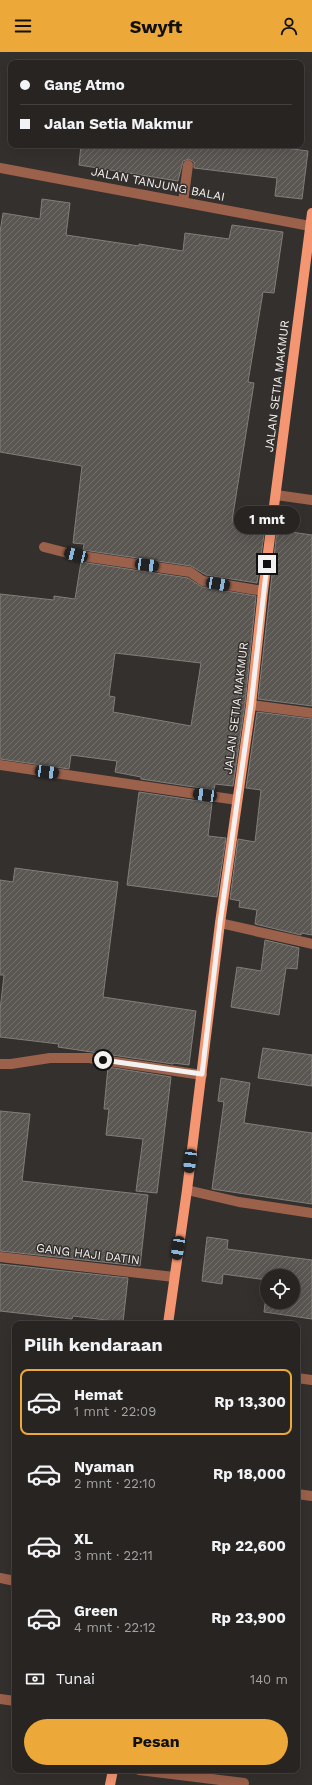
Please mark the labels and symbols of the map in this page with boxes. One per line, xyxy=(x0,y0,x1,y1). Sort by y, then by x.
street label: JALAN TANJUNG BALAI xyxy=(90,164,226,204)
street label: JALAN SETIA MAKMUR xyxy=(262,319,292,453)
callout: 1 mnt xyxy=(234,506,300,534)
car xyxy=(63,546,89,564)
route end xyxy=(258,555,276,573)
car xyxy=(134,557,160,573)
car xyxy=(205,576,231,592)
street label: JALAN SETIA MAKMUR xyxy=(221,641,251,775)
car xyxy=(34,764,60,780)
car xyxy=(192,787,218,803)
route start xyxy=(94,1051,112,1069)
car xyxy=(183,1148,197,1174)
car xyxy=(170,1235,186,1261)
street label: GANG HAJI DATIN xyxy=(35,1241,141,1267)

